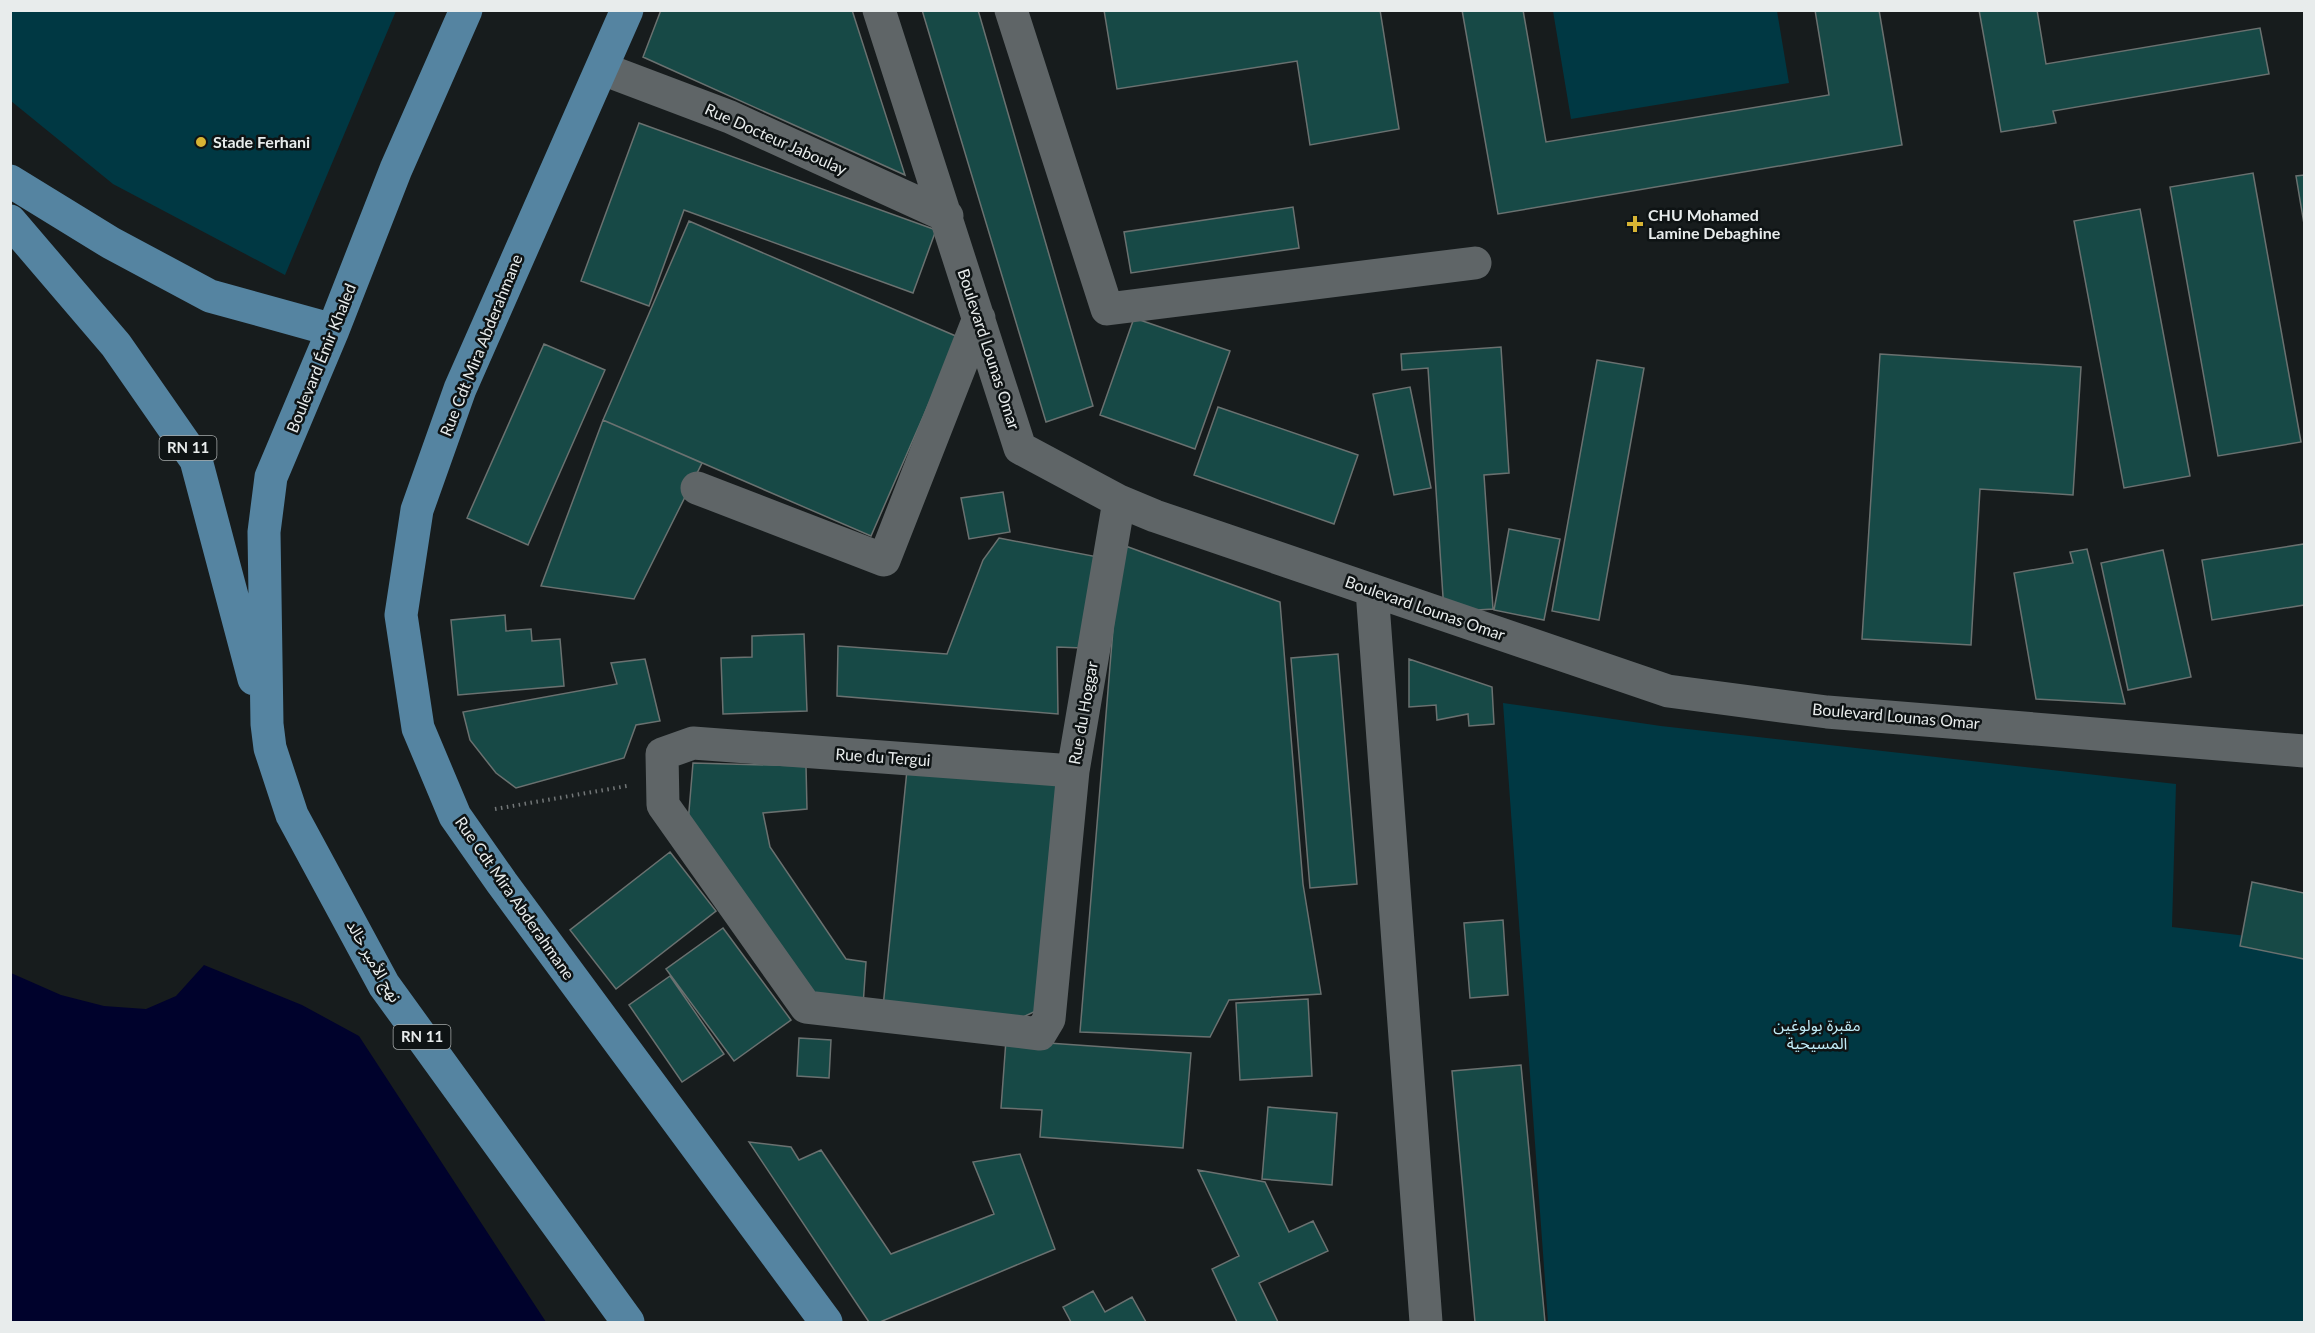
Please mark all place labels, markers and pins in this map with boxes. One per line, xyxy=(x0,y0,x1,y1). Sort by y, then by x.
place label: Stade Ferhani xyxy=(213,132,310,151)
marker: Stade Ferhani xyxy=(194,135,208,149)
place label: CHU Mohamed Lamine Debaghine xyxy=(1648,205,1781,242)
marker: CHU Mohamed Lamine Debaghine xyxy=(1626,215,1644,233)

